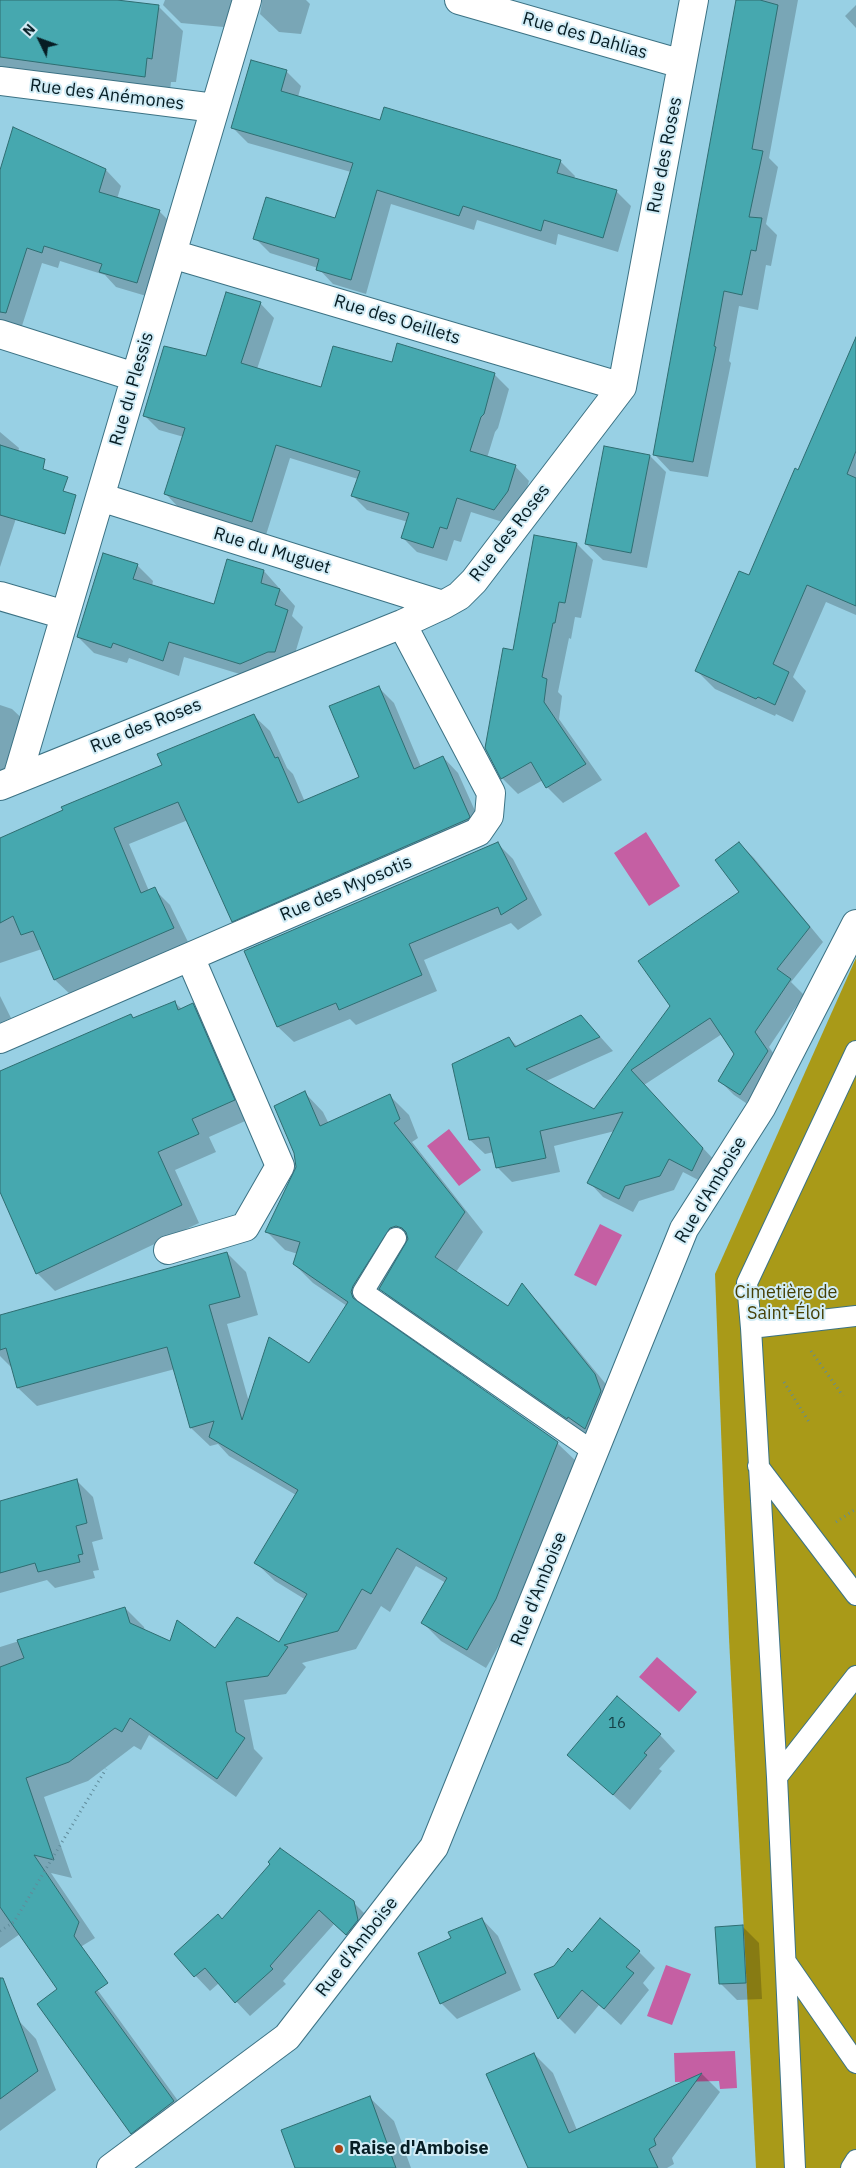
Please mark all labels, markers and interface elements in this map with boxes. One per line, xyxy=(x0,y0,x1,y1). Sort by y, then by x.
street label: Rue des Dahlias xyxy=(520,8,650,64)
north arrow xyxy=(15,15,65,65)
text: N xyxy=(19,20,39,40)
street label: Rue des Anémones xyxy=(29,75,185,115)
street label: Rue des Roses xyxy=(643,95,687,215)
street label: Rue des Oeillets xyxy=(331,291,463,349)
street label: Rue du Plessis xyxy=(105,330,159,448)
street label: Rue des Roses xyxy=(465,480,555,586)
street label: Rue du Muguet xyxy=(211,523,333,579)
street label: Rue des Roses xyxy=(87,694,205,758)
street label: Rue des Myosotis xyxy=(277,851,415,927)
street label: Rue d'Amboise xyxy=(671,1133,751,1247)
park label: Cimetière de Saint-Éloi xyxy=(735,1282,837,1325)
street label: Rue d'Amboise xyxy=(506,1529,572,1649)
house number: 16 xyxy=(608,1715,626,1733)
street label: Rue d'Amboise xyxy=(311,1893,403,2001)
place label: Raise d'Amboise xyxy=(349,2138,488,2160)
marker: Raise d'Amboise xyxy=(333,2143,345,2155)

